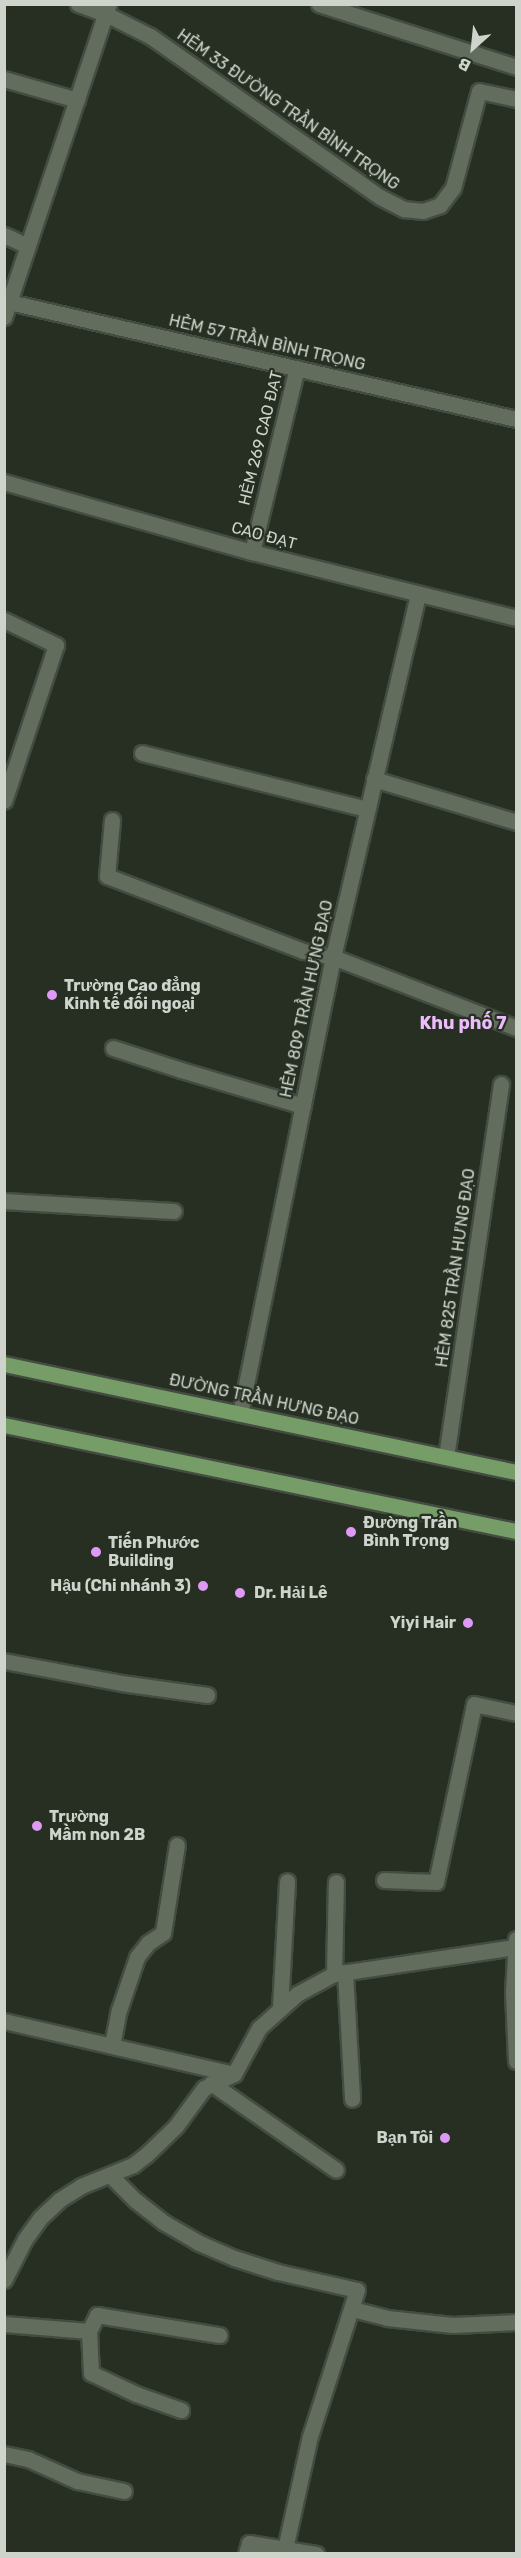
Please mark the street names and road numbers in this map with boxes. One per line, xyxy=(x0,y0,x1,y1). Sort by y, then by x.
street label: HẺM 33 ĐƯỜNG TRẦN BÌNH TRỌNG xyxy=(175,27,401,193)
street label: HẺM 57 TRẦN BÌNH TRỌNG xyxy=(168,311,366,375)
street label: HẺM 269 CAO ĐẠT xyxy=(235,370,287,506)
street label: CAO ĐẠT xyxy=(230,518,298,554)
street label: HẺM 809 TRẦN HƯNG ĐẠO xyxy=(277,900,337,1098)
street label: HẺM 825 TRẦN HƯNG ĐẠO xyxy=(433,1169,479,1367)
street label: ĐƯỜNG TRẦN HƯNG ĐẠO xyxy=(170,1371,358,1429)

